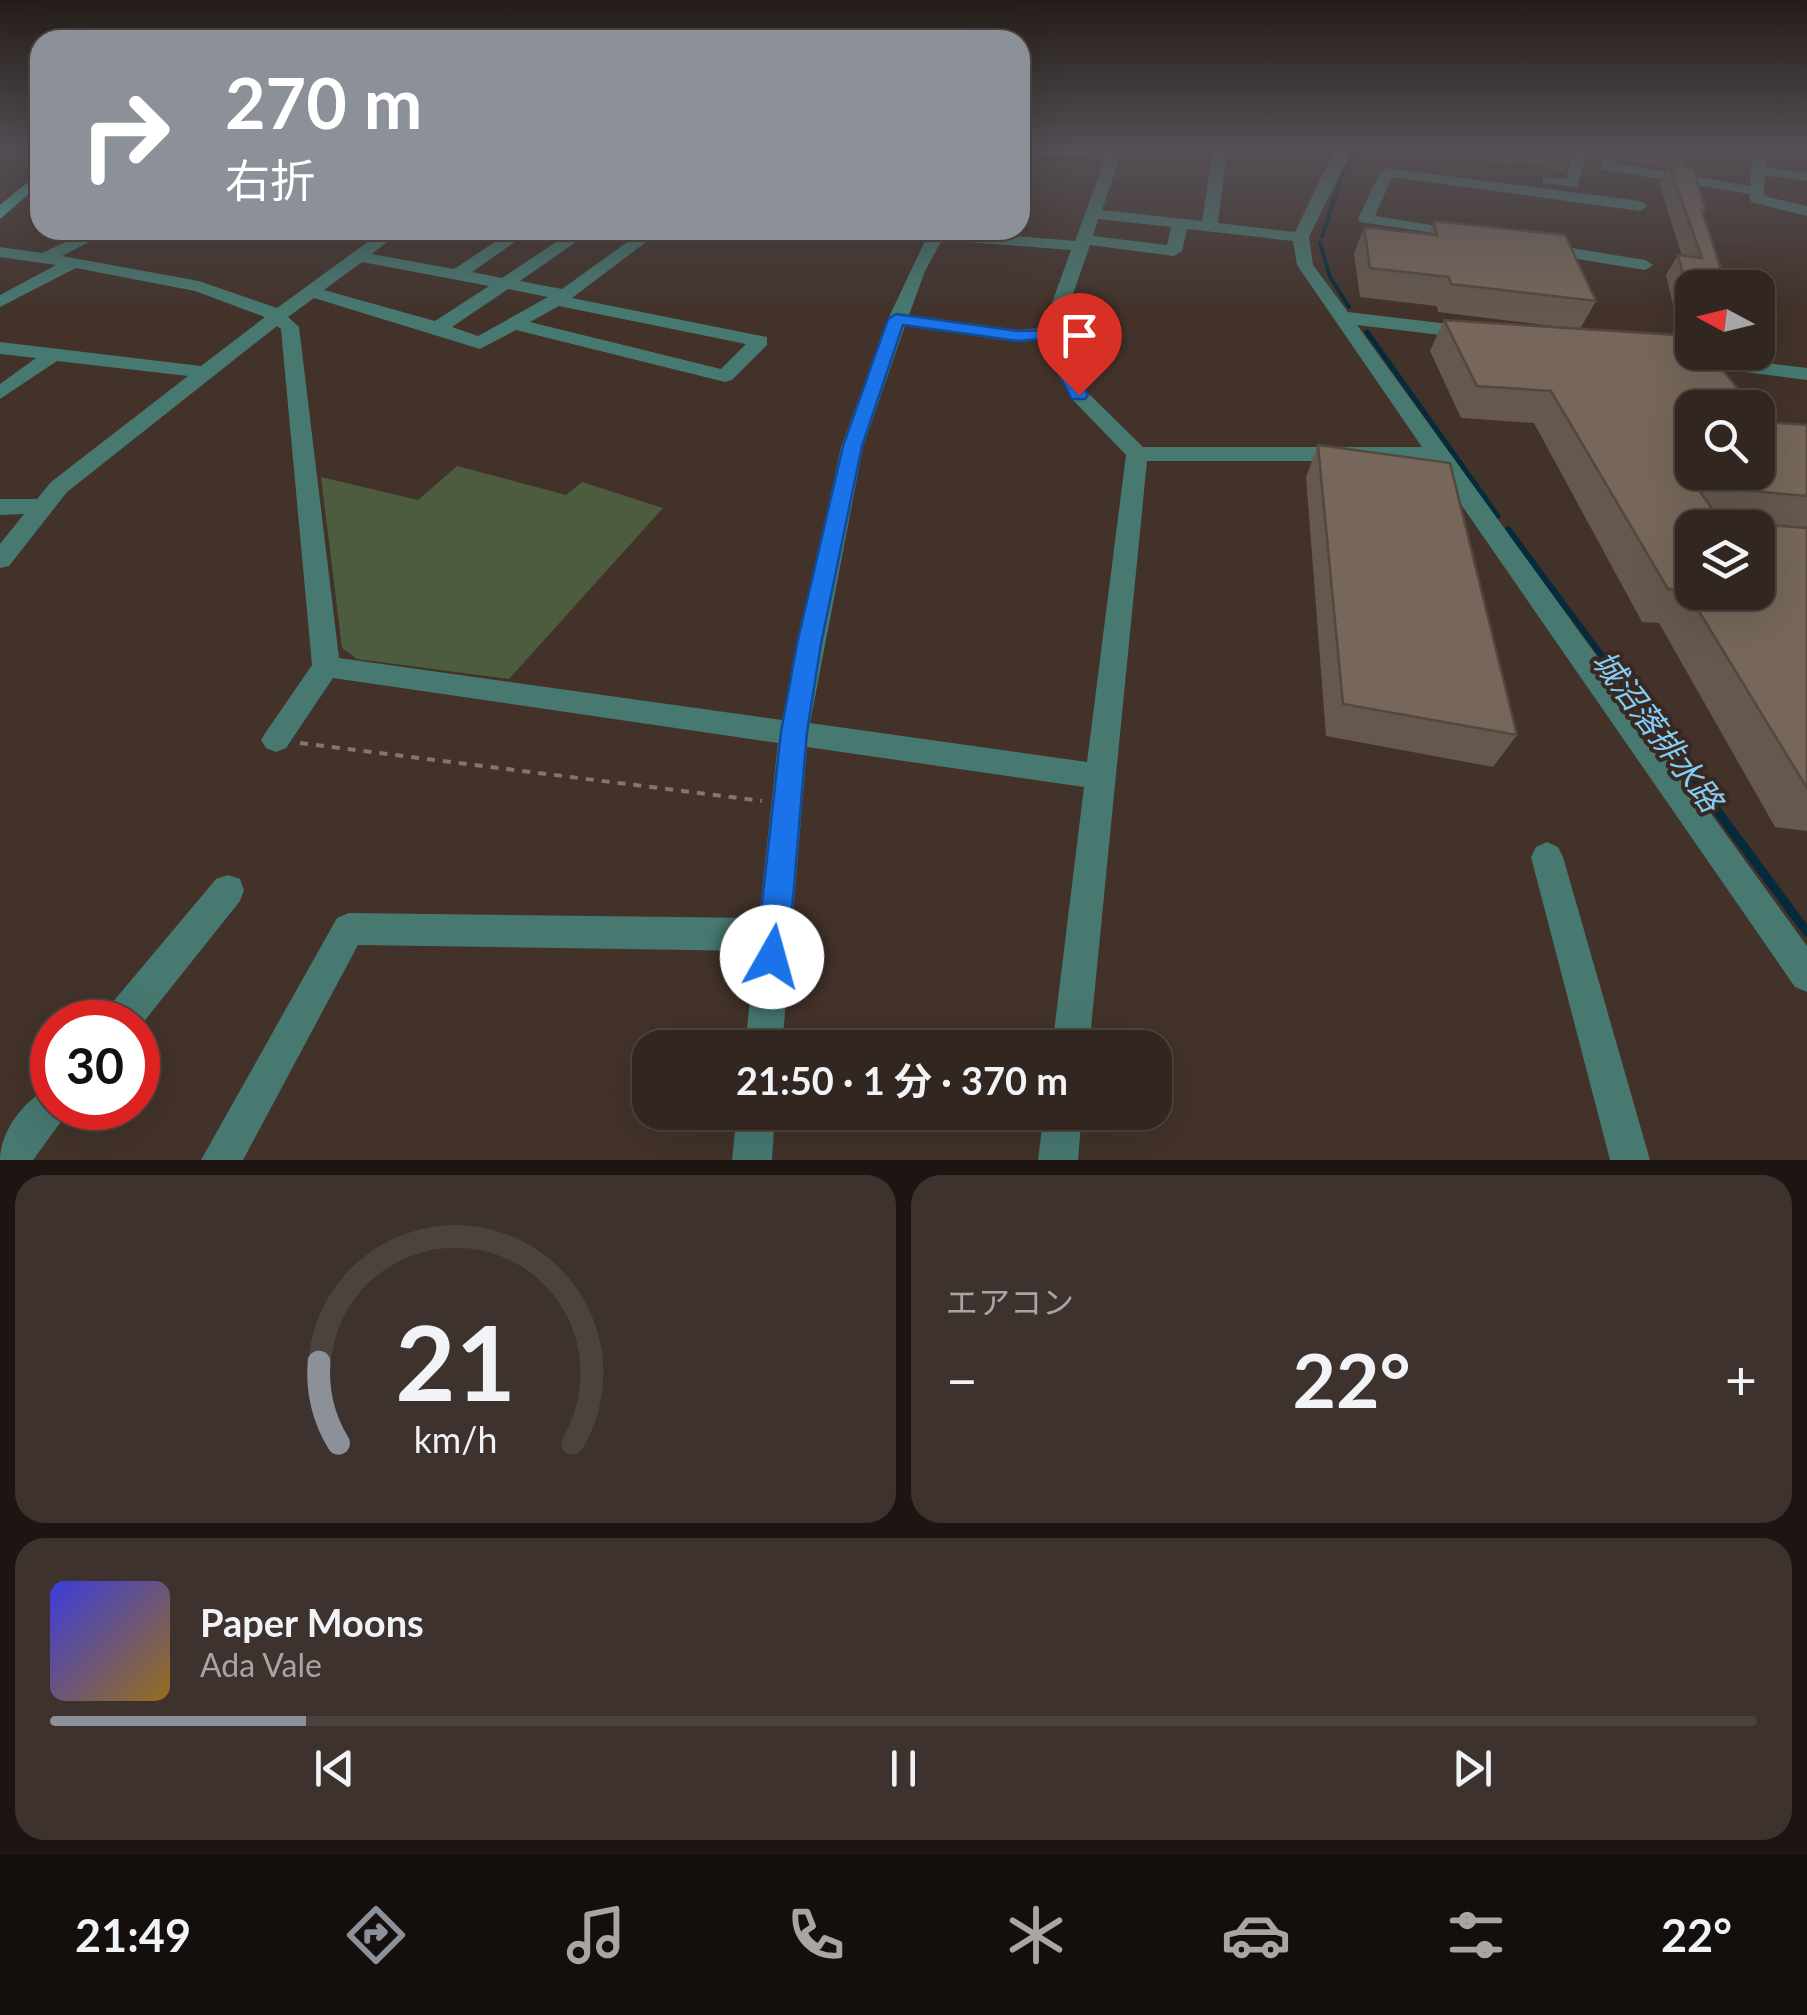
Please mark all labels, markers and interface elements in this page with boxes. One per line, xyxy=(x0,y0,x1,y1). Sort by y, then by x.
text: 270 m xyxy=(225,60,422,144)
icon: right xyxy=(60,70,190,200)
text: 右折 xyxy=(225,153,315,207)
north arrow xyxy=(1675,270,1775,370)
map controls xyxy=(1675,270,1775,610)
pin xyxy=(1037,293,1122,396)
icon: arrive xyxy=(1052,308,1107,363)
button: search xyxy=(1675,390,1775,490)
button: layers xyxy=(1675,510,1775,610)
water label: 城沼落排水路 xyxy=(1585,642,1733,821)
position arrow xyxy=(720,905,824,1009)
speed limit sign: 30 xyxy=(30,1000,160,1130)
text: 21:50 · 1 分 · 370 m xyxy=(736,1057,1068,1103)
text: エアコン xyxy=(946,1282,1074,1321)
text: 21 xyxy=(395,1298,516,1423)
text: 22° xyxy=(1292,1334,1411,1424)
text: − xyxy=(946,1346,978,1412)
text: + xyxy=(1725,1346,1757,1412)
text: km/h xyxy=(414,1418,497,1461)
text: Paper Moons xyxy=(200,1599,424,1645)
text: Ada Vale xyxy=(200,1645,322,1684)
icon: previous xyxy=(307,1741,362,1796)
icon: pause xyxy=(876,1741,931,1796)
icon: next xyxy=(1445,1741,1500,1796)
icon: directions xyxy=(341,1900,411,1970)
icon: music xyxy=(561,1900,631,1970)
icon: phone xyxy=(781,1900,851,1970)
icon: climate xyxy=(1001,1900,1071,1970)
icon: car xyxy=(1221,1900,1291,1970)
icon: filters xyxy=(1441,1900,1511,1970)
text: 21:49 xyxy=(75,1908,191,1962)
text: 22° xyxy=(1661,1908,1732,1962)

